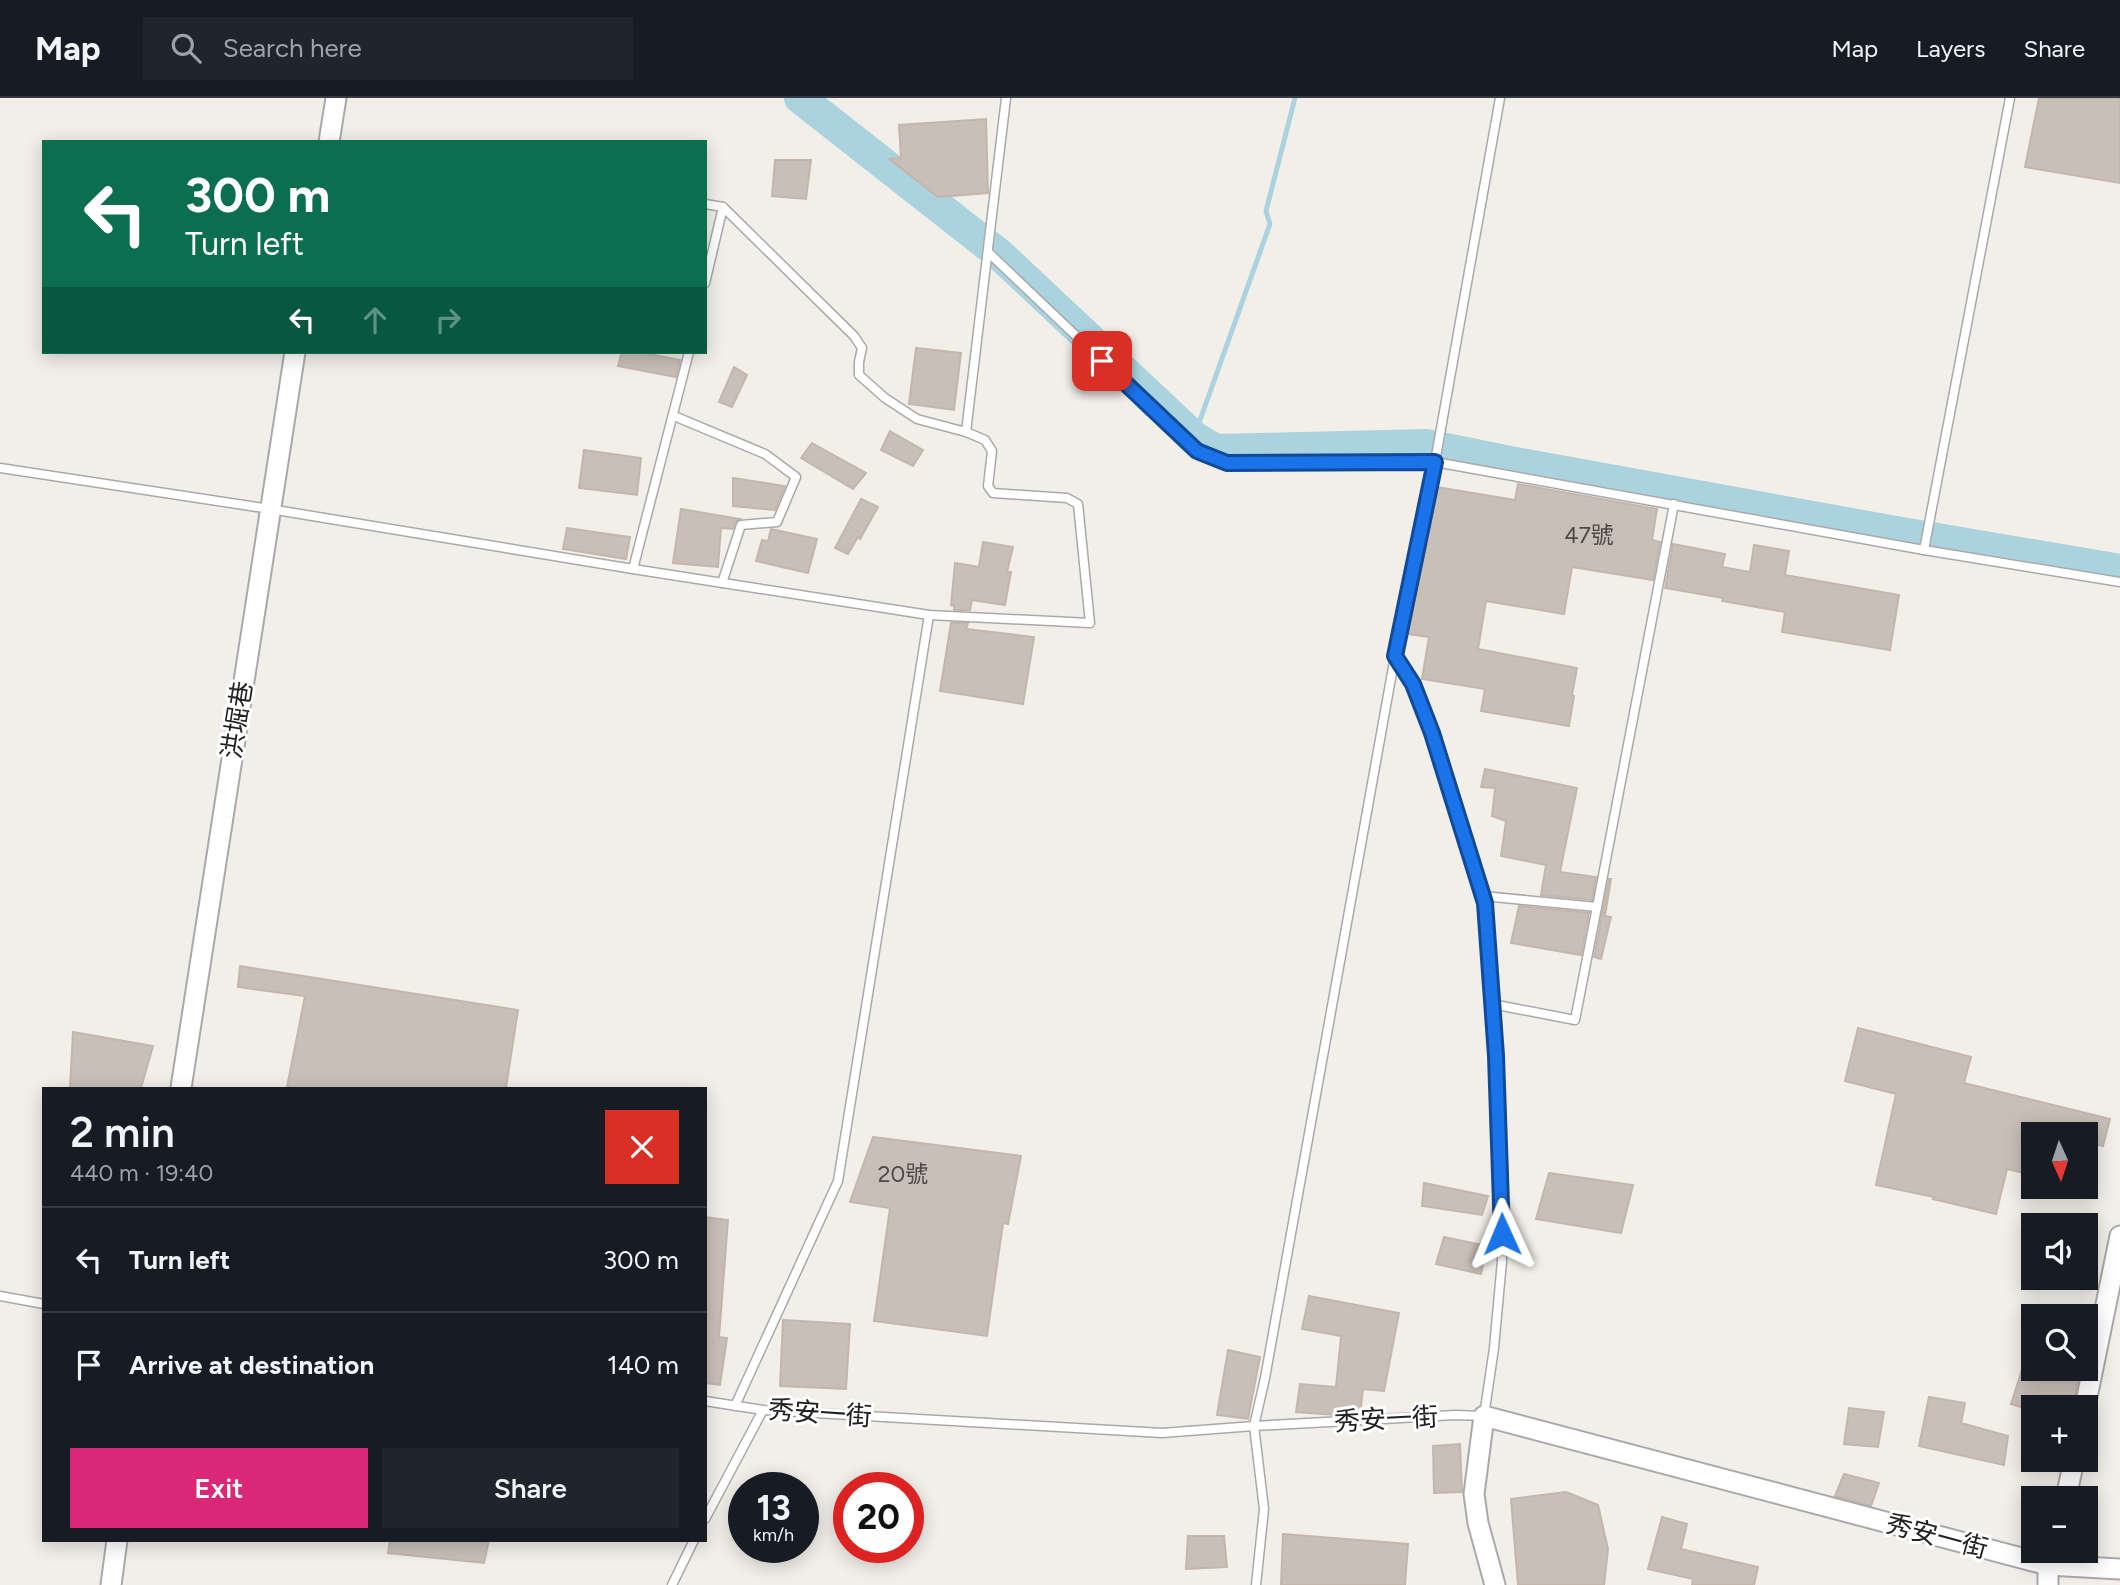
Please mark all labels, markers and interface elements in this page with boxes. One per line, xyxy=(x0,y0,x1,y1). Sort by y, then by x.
search box xyxy=(143,17,633,80)
text: Map xyxy=(35,29,101,68)
icon: search xyxy=(167,29,205,67)
text: Search here xyxy=(223,32,362,64)
text: Map xyxy=(1831,34,1878,63)
text: Layers xyxy=(1916,34,1985,63)
text: Share xyxy=(2023,34,2085,63)
text: 300 m xyxy=(185,165,330,224)
icon: left xyxy=(70,168,161,259)
text: Turn left xyxy=(185,225,304,263)
icon: left xyxy=(283,301,321,339)
icon: ahead xyxy=(356,301,394,339)
icon: right xyxy=(429,301,467,339)
pin xyxy=(1072,331,1132,391)
icon: arrive xyxy=(1083,342,1121,380)
house number: 47號 xyxy=(1564,521,1614,549)
street label: 洪堀巷 xyxy=(215,679,259,761)
text: 2 min xyxy=(70,1107,175,1158)
button: close xyxy=(605,1110,679,1184)
north arrow xyxy=(2021,1122,2098,1199)
map controls xyxy=(2021,1122,2098,1563)
text: 440 m · 19:40 xyxy=(70,1159,213,1187)
house number: 20號 xyxy=(878,1160,928,1188)
position arrow xyxy=(1465,1197,1539,1271)
button: sound xyxy=(2021,1213,2098,1290)
icon: left xyxy=(70,1241,108,1279)
text: Turn left xyxy=(129,1244,230,1276)
text: 300 m xyxy=(603,1244,679,1276)
button: search xyxy=(2021,1304,2098,1381)
icon: arrive xyxy=(70,1346,108,1384)
text: Arrive at destination xyxy=(129,1349,374,1381)
text: 140 m xyxy=(607,1349,679,1381)
street label: 秀安一街 xyxy=(767,1393,873,1433)
button: + xyxy=(2021,1395,2098,1472)
street label: 秀安一街 xyxy=(1333,1400,1439,1438)
button: Exit xyxy=(70,1448,368,1528)
button: Share xyxy=(382,1448,679,1528)
speed limit sign: 20 xyxy=(833,1472,924,1563)
button: − xyxy=(2021,1486,2098,1563)
text: 13 xyxy=(756,1487,791,1529)
street label: 秀安一街 xyxy=(1883,1507,1991,1565)
text: km/h xyxy=(753,1524,794,1546)

